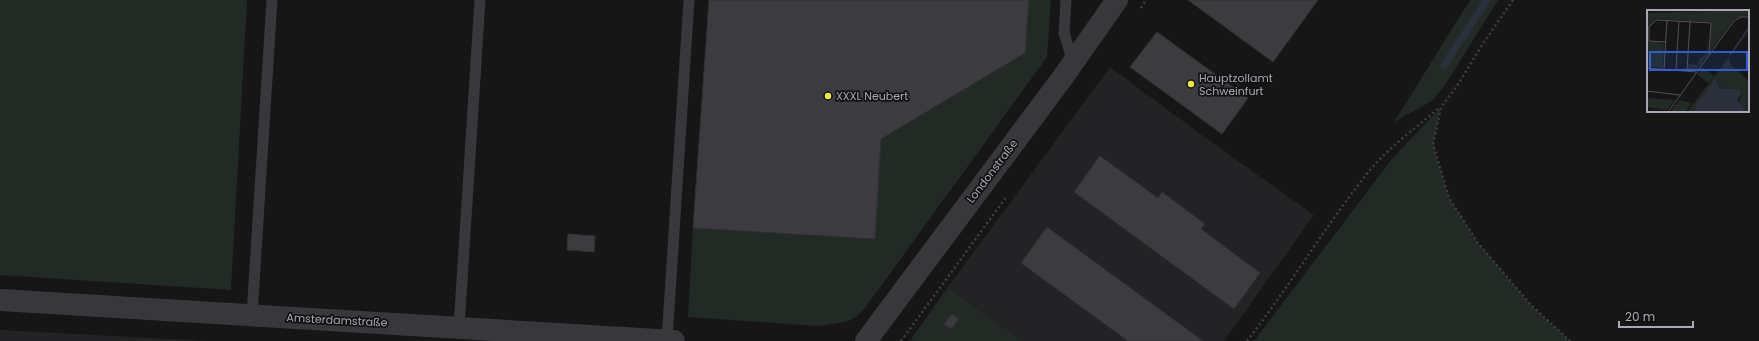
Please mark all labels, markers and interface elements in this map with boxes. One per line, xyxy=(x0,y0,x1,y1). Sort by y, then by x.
inset map xyxy=(1647,10,1749,112)
place label: Hauptzollamt Schweinfurt xyxy=(1199,70,1273,99)
marker: Hauptzollamt Schweinfurt xyxy=(1186,79,1196,89)
place label: XXXL Neubert xyxy=(836,88,908,104)
marker: XXXL Neubert xyxy=(823,91,833,101)
street label: Londonstraße xyxy=(963,136,1021,206)
scale bar xyxy=(1619,303,1693,329)
text: 20 m xyxy=(1625,308,1655,325)
street label: Amsterdamstraße xyxy=(286,309,388,331)

